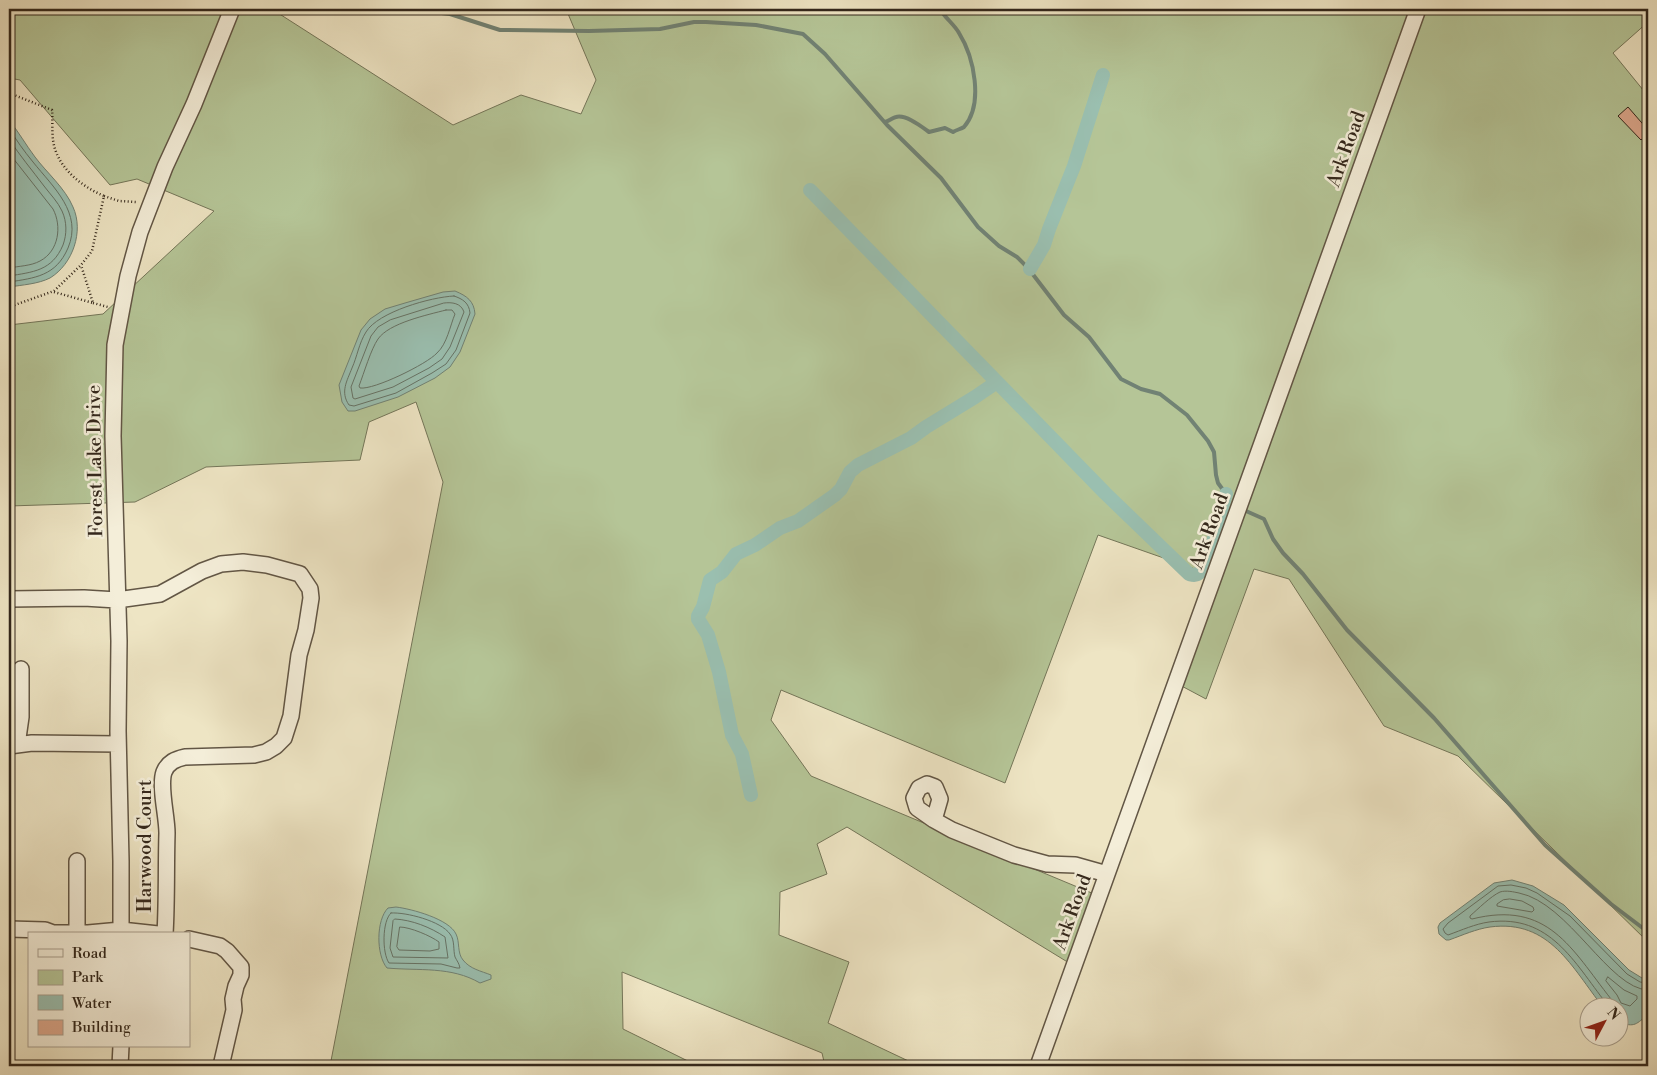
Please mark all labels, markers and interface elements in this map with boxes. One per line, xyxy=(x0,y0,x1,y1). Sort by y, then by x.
street label: Ark Road xyxy=(1321,108,1371,191)
street label: Forest Lake Drive xyxy=(82,385,108,537)
street label: Ark Road xyxy=(1184,490,1234,573)
street label: Harwood Court xyxy=(133,779,157,912)
street label: Ark Road xyxy=(1047,871,1097,954)
legend xyxy=(28,932,190,1048)
text: Road xyxy=(72,944,107,963)
text: Park xyxy=(72,968,104,987)
text: Water xyxy=(71,994,112,1013)
north arrow xyxy=(1580,998,1630,1048)
text: N xyxy=(1603,1004,1623,1024)
text: Building xyxy=(71,1018,131,1037)

